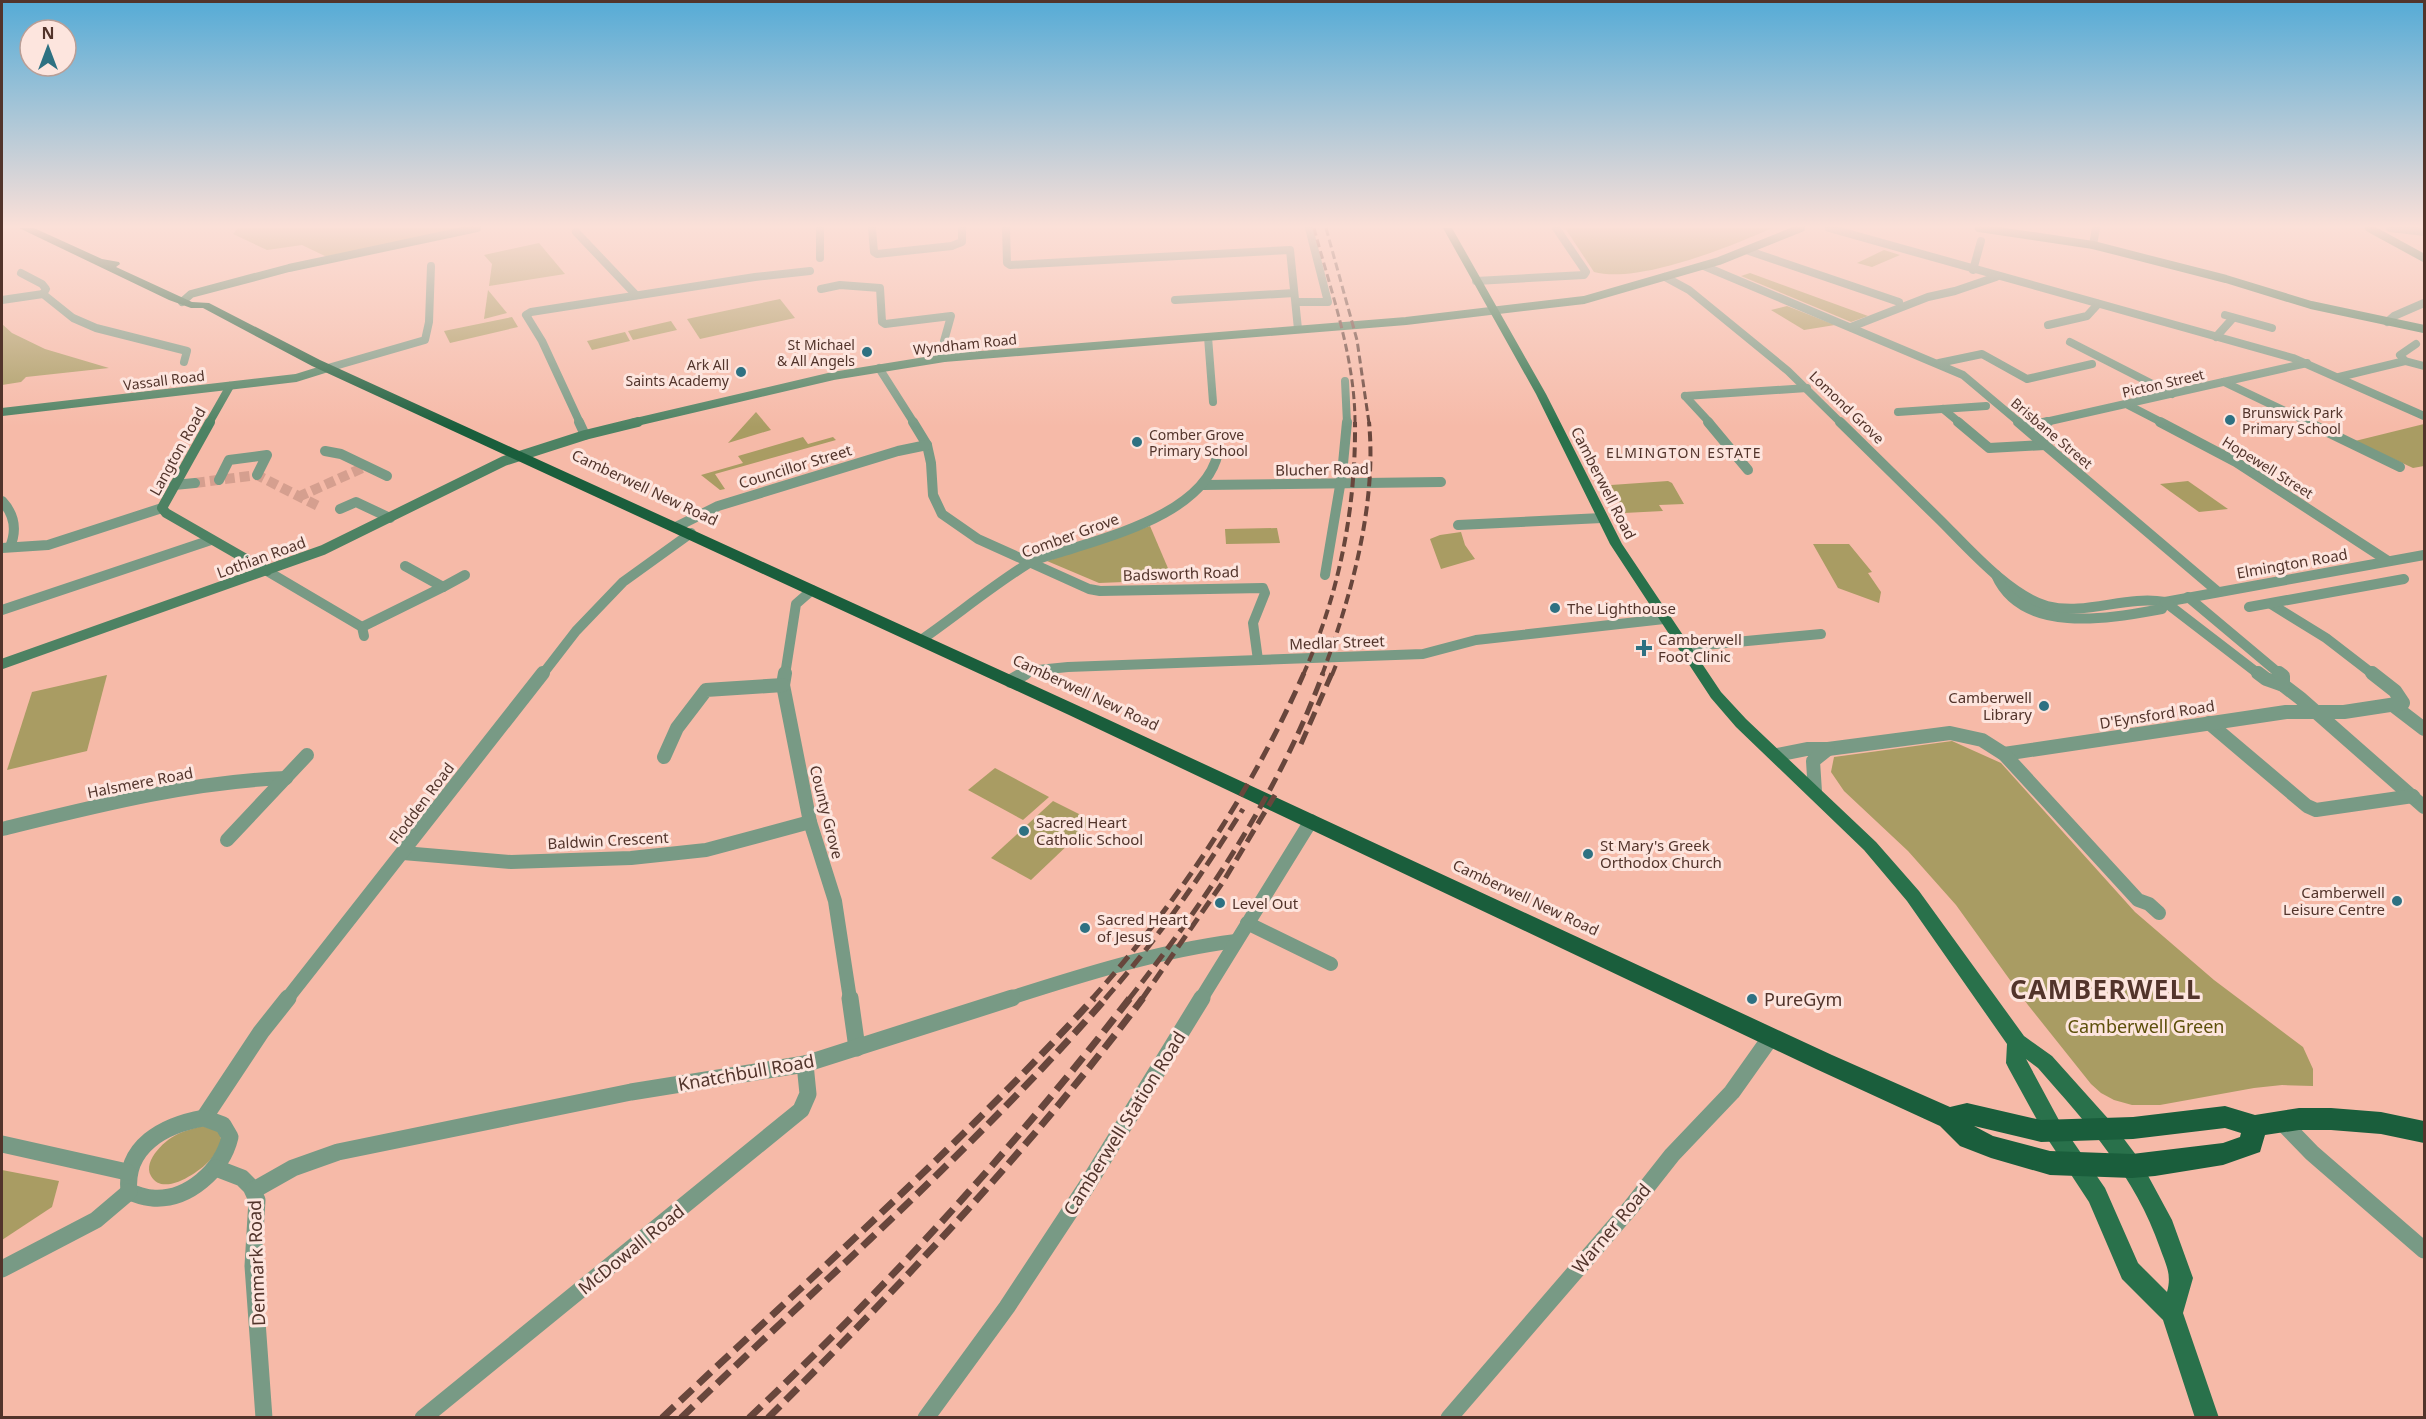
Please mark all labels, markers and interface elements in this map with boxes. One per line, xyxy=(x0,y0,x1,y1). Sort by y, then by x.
north arrow xyxy=(18,18,78,78)
text: N xyxy=(41,22,55,44)
street label: Wyndham Road xyxy=(912,329,1018,359)
place label: St Michael & All Angels xyxy=(777,335,855,370)
marker: St Michael & All Angels xyxy=(860,345,874,359)
place label: Ark All Saints Academy xyxy=(626,355,730,390)
street label: Picton Street xyxy=(2120,364,2206,402)
marker: Ark All Saints Academy xyxy=(734,365,748,379)
street label: Vassall Road xyxy=(122,366,206,394)
street label: Lomond Grove xyxy=(1805,366,1889,448)
street label: Brisbane Street xyxy=(2007,393,2097,473)
street label: Langton Road xyxy=(144,403,210,499)
place label: Brunswick Park Primary School xyxy=(2242,403,2343,438)
marker: Brunswick Park Primary School xyxy=(2223,413,2237,427)
street label: Camberwell Road xyxy=(1567,423,1641,543)
place label: Comber Grove Primary School xyxy=(1149,425,1248,460)
street label: Hopewell Street xyxy=(2219,431,2317,503)
marker: Comber Grove Primary School xyxy=(1130,435,1144,449)
street label: Councillor Street xyxy=(736,439,854,493)
district label: ELMINGTON ESTATE xyxy=(1606,443,1762,462)
street label: Camberwell New Road xyxy=(569,444,721,530)
street label: Blucher Road xyxy=(1275,458,1369,480)
street label: Comber Grove xyxy=(1019,508,1121,562)
street label: Lothian Road xyxy=(214,532,308,582)
street label: Elmington Road xyxy=(2235,543,2349,583)
street label: Badsworth Road xyxy=(1123,561,1239,585)
place label: The Lighthouse xyxy=(1567,598,1676,618)
marker: The Lighthouse xyxy=(1548,601,1562,615)
place label: Camberwell Foot Clinic xyxy=(1658,629,1742,666)
street label: Medlar Street xyxy=(1289,630,1386,654)
marker: Camberwell Foot Clinic xyxy=(1635,639,1653,657)
street label: Camberwell New Road xyxy=(1010,649,1162,735)
place label: Camberwell Library xyxy=(1948,687,2032,724)
street label: D'Eynsford Road xyxy=(2098,695,2216,733)
marker: Camberwell Library xyxy=(2037,699,2051,713)
street label: Flodden Road xyxy=(384,758,458,848)
street label: Halsmere Road xyxy=(85,762,195,802)
street label: County Grove xyxy=(806,763,848,861)
place label: Sacred Heart Catholic School xyxy=(1036,812,1143,849)
marker: Sacred Heart Catholic School xyxy=(1017,824,1031,838)
street label: Baldwin Crescent xyxy=(547,827,670,853)
place label: St Mary's Greek Orthodox Church xyxy=(1600,835,1722,872)
marker: St Mary's Greek Orthodox Church xyxy=(1581,847,1595,861)
street label: Camberwell New Road xyxy=(1450,854,1602,940)
place label: Camberwell Leisure Centre xyxy=(2283,882,2385,919)
place label: Level Out xyxy=(1232,893,1299,913)
marker: Camberwell Leisure Centre xyxy=(2390,894,2404,908)
marker: Level Out xyxy=(1213,896,1227,910)
place label: Sacred Heart of Jesus xyxy=(1097,909,1189,946)
marker: Sacred Heart of Jesus xyxy=(1078,921,1092,935)
district label: CAMBERWELL xyxy=(2010,971,2202,1007)
place label: PureGym xyxy=(1764,987,1842,1011)
marker: PureGym xyxy=(1745,992,1759,1006)
park label: Camberwell Green xyxy=(2068,1014,2224,1038)
street label: Camberwell Station Road xyxy=(1057,1026,1191,1220)
street label: Knatchbull Road xyxy=(676,1048,816,1096)
street label: Warner Road xyxy=(1566,1178,1656,1278)
street label: Denmark Road xyxy=(242,1199,270,1327)
street label: McDowall Road xyxy=(573,1199,689,1299)

